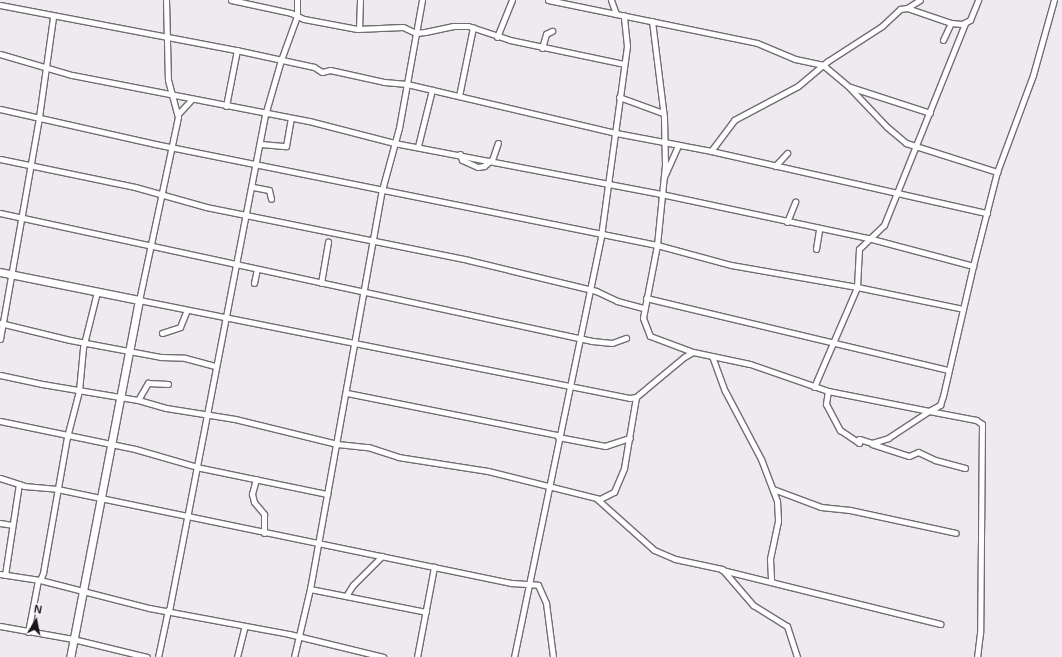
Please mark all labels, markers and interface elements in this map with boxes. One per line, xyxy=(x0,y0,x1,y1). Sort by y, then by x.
north arrow xyxy=(16,601,56,641)
text: N xyxy=(33,603,43,616)

